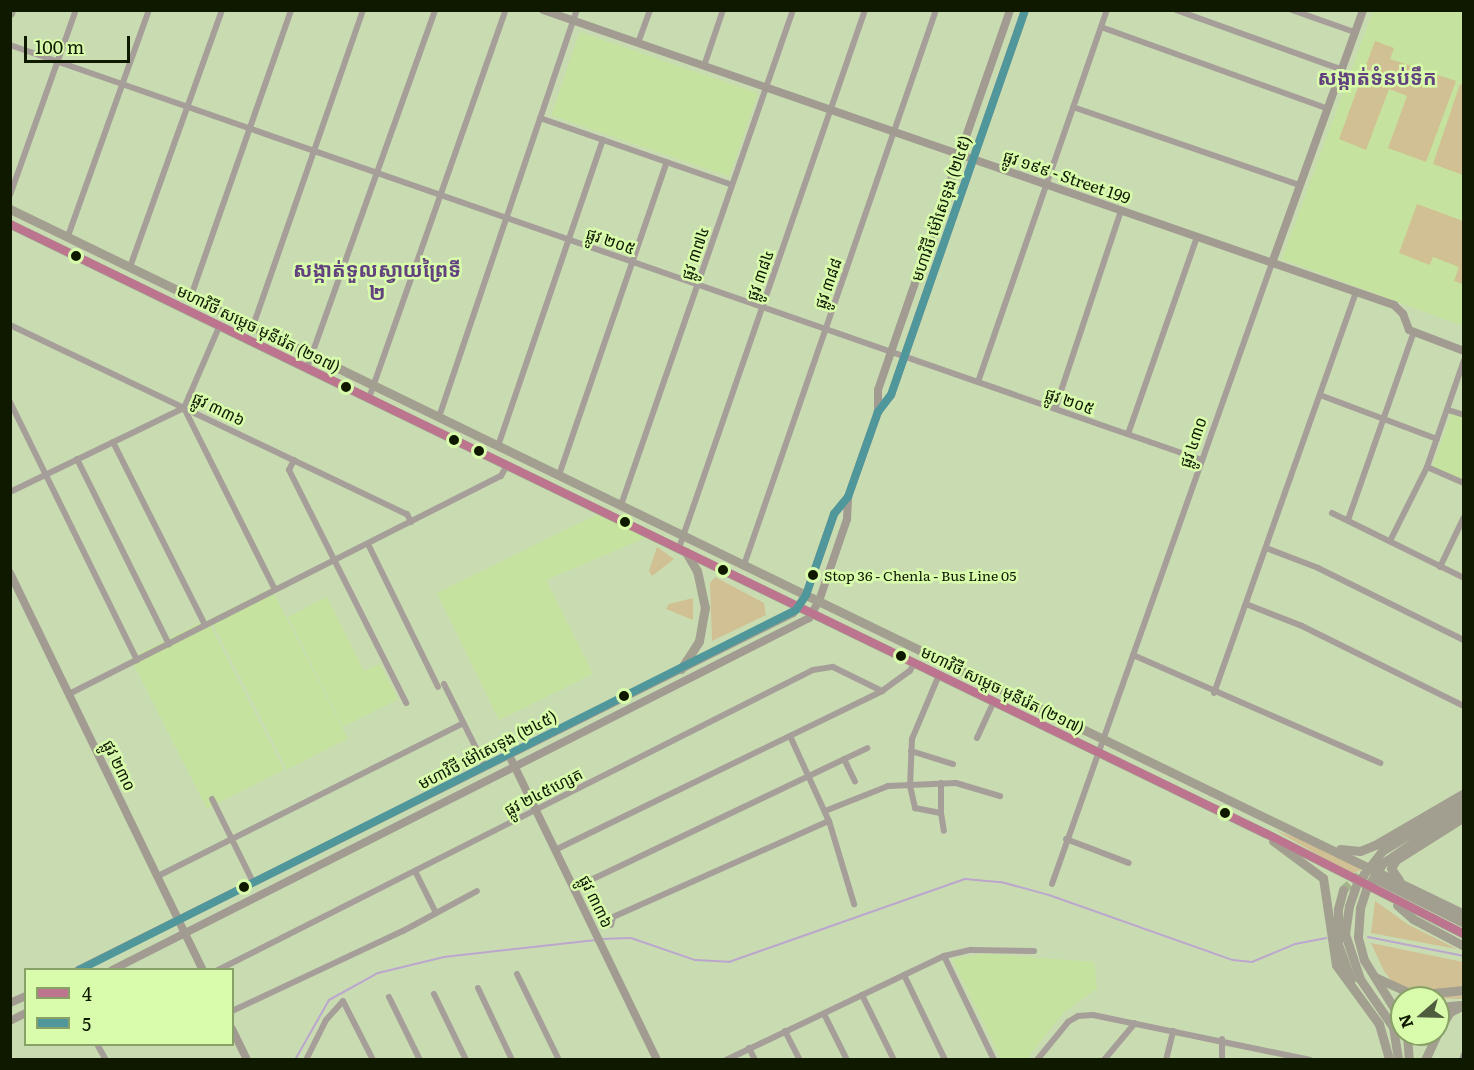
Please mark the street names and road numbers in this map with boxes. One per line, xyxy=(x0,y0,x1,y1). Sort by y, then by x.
street label: មហាវិថី ម៉ៅសេទុង (២៤៥) xyxy=(906,133,974,283)
street label: ផ្លូវ ១៩៩ - Street 199 xyxy=(1001,145,1133,207)
street label: ផ្លូវ ២០៥ xyxy=(584,223,638,257)
street label: ផ្លូវ ៣៧៤ xyxy=(676,224,712,282)
street label: ផ្លូវ ៣៨៤ xyxy=(741,247,777,303)
street label: ផ្លូវ ៣៨៨ xyxy=(809,255,845,311)
street label: មហាវិថី សម្តេច មុនីរ៉េត (២១៧) xyxy=(174,280,344,376)
street label: ផ្លូវ ២០៥ xyxy=(1043,383,1097,417)
street label: ផ្លូវ ៣៣៦ xyxy=(189,387,249,429)
street label: ផ្លូវ ៤៣០ xyxy=(1174,414,1210,470)
street label: មហាវិថី សម្តេច មុនីរ៉េត (២១៧) xyxy=(918,641,1088,737)
street label: មហាវិថី ម៉ៅសេទុង (២៤៥) xyxy=(415,706,559,792)
street label: ផ្លូវ ២៣០ xyxy=(99,736,141,794)
street label: ផ្លូវ ២៤៥ហ្សេត xyxy=(501,763,585,819)
street label: ផ្លូវ ៣៣៦ xyxy=(576,871,618,931)

